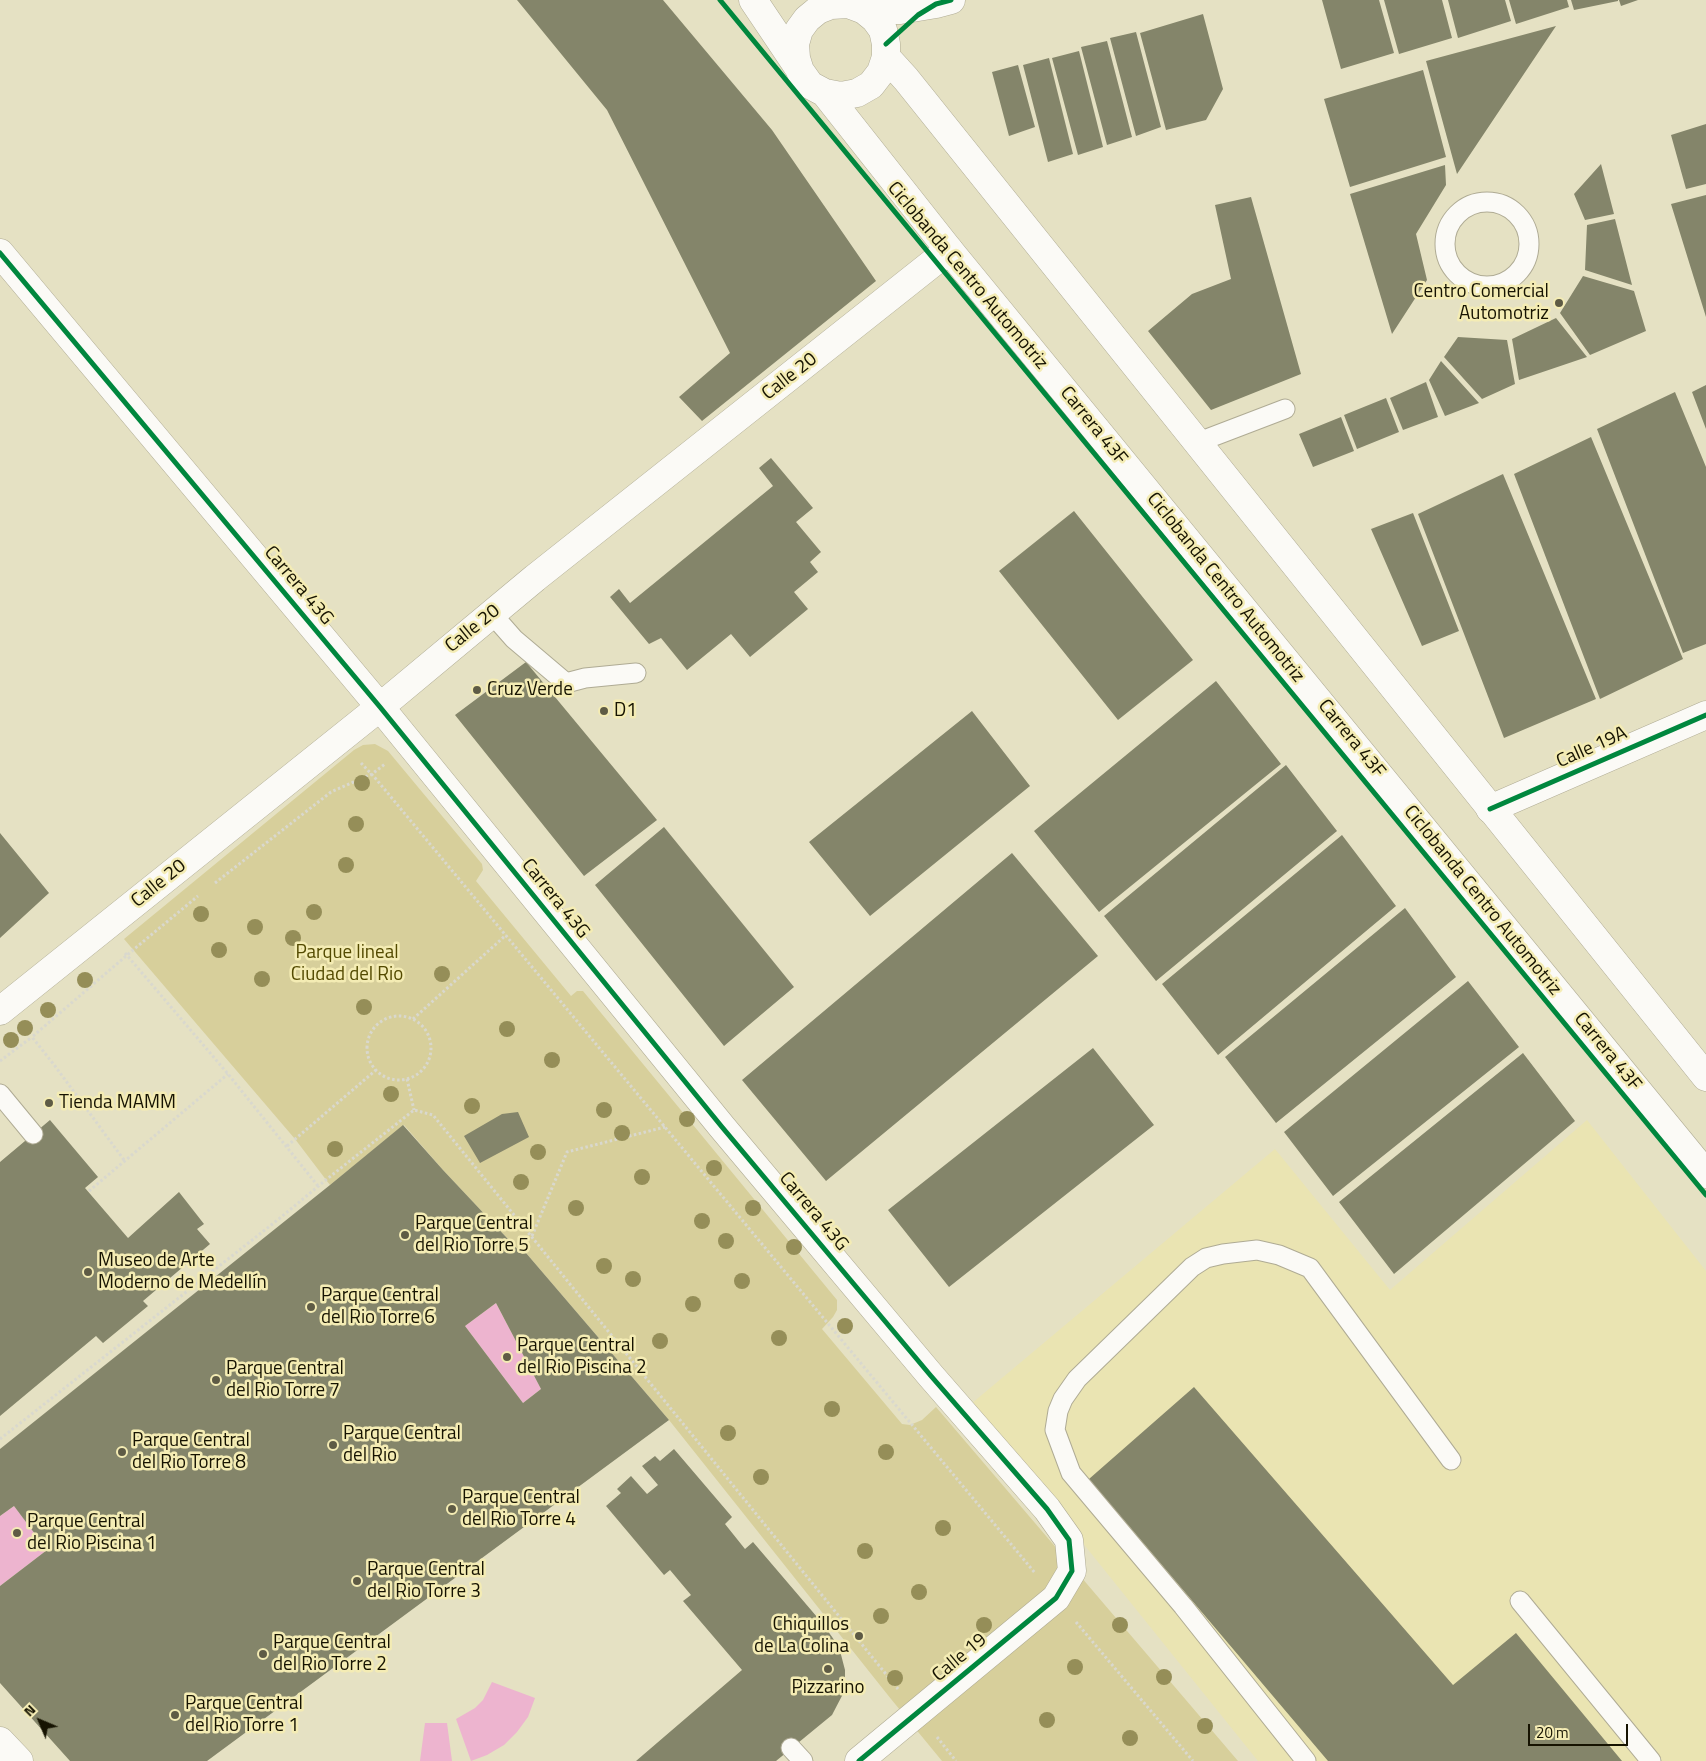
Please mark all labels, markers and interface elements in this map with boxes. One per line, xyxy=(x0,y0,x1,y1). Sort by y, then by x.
street label: Ciclobanda Centro Automotriz xyxy=(882,178,1052,374)
place label: Centro Comercial Automotriz xyxy=(1413,281,1549,325)
marker: Centro Comercial Automotriz xyxy=(1553,297,1565,309)
street label: Calle 20 xyxy=(758,348,822,406)
street label: Carrera 43F xyxy=(1055,382,1131,470)
street label: Ciclobanda Centro Automotriz xyxy=(1141,488,1309,688)
street label: Carrera 43G xyxy=(259,542,337,630)
street label: Calle 20 xyxy=(441,600,505,658)
place label: Cruz Verde xyxy=(487,679,573,701)
marker: Cruz Verde xyxy=(471,684,483,696)
street label: Carrera 43F xyxy=(1313,695,1389,783)
place label: D1 xyxy=(614,700,637,722)
marker: D1 xyxy=(598,705,610,717)
street label: Calle 19A xyxy=(1553,722,1631,774)
street label: Ciclobanda Centro Automotriz xyxy=(1398,801,1566,1001)
street label: Calle 20 xyxy=(127,855,191,913)
street label: Carrera 43G xyxy=(516,855,594,943)
park label: Parque lineal Ciudad del Rio xyxy=(291,942,403,986)
street label: Carrera 43F xyxy=(1569,1008,1645,1096)
place label: Tienda MAMM xyxy=(59,1092,176,1114)
marker: Tienda MAMM xyxy=(43,1097,55,1109)
street label: Carrera 43G xyxy=(774,1168,852,1256)
place label: Parque Central del Rio Torre 5 xyxy=(415,1213,533,1257)
marker: Parque Central del Rio Torre 5 xyxy=(399,1229,411,1241)
place label: Museo de Arte Moderno de Medellín xyxy=(98,1250,267,1294)
marker: Museo de Arte Moderno de Medellín xyxy=(82,1266,94,1278)
place label: Parque Central del Rio Torre 6 xyxy=(321,1285,439,1329)
marker: Parque Central del Rio Torre 6 xyxy=(305,1301,317,1313)
place label: Parque Central del Rio Piscina 2 xyxy=(517,1335,647,1379)
marker: Parque Central del Rio Piscina 2 xyxy=(501,1351,513,1363)
place label: Parque Central del Rio Torre 7 xyxy=(226,1358,344,1402)
marker: Parque Central del Rio Torre 7 xyxy=(210,1374,222,1386)
place label: Parque Central del Rio xyxy=(343,1423,461,1467)
place label: Parque Central del Rio Torre 8 xyxy=(132,1430,250,1474)
marker: Parque Central del Rio xyxy=(327,1439,339,1451)
marker: Parque Central del Rio Torre 8 xyxy=(116,1446,128,1458)
place label: Parque Central del Rio Torre 4 xyxy=(462,1487,580,1531)
marker: Parque Central del Rio Torre 4 xyxy=(446,1503,458,1515)
place label: Parque Central del Rio Piscina 1 xyxy=(27,1511,157,1555)
marker: Parque Central del Rio Piscina 1 xyxy=(11,1527,23,1539)
place label: Parque Central del Rio Torre 3 xyxy=(367,1559,485,1603)
marker: Parque Central del Rio Torre 3 xyxy=(351,1575,363,1587)
place label: Chiquillos de La Colina xyxy=(754,1614,849,1658)
street label: Calle 19 xyxy=(928,1629,992,1687)
marker: Chiquillos de La Colina xyxy=(853,1630,865,1642)
place label: Parque Central del Rio Torre 2 xyxy=(273,1632,391,1676)
marker: Parque Central del Rio Torre 2 xyxy=(257,1648,269,1660)
marker: Pizzarino xyxy=(822,1663,834,1675)
place label: Pizzarino xyxy=(791,1677,865,1699)
place label: Parque Central del Rio Torre 1 xyxy=(185,1693,303,1737)
north arrow xyxy=(15,1696,65,1746)
text: N xyxy=(18,1699,40,1721)
marker: Parque Central del Rio Torre 1 xyxy=(169,1709,181,1721)
scale bar xyxy=(1531,1714,1631,1746)
text: 20 m xyxy=(1536,1721,1569,1744)

